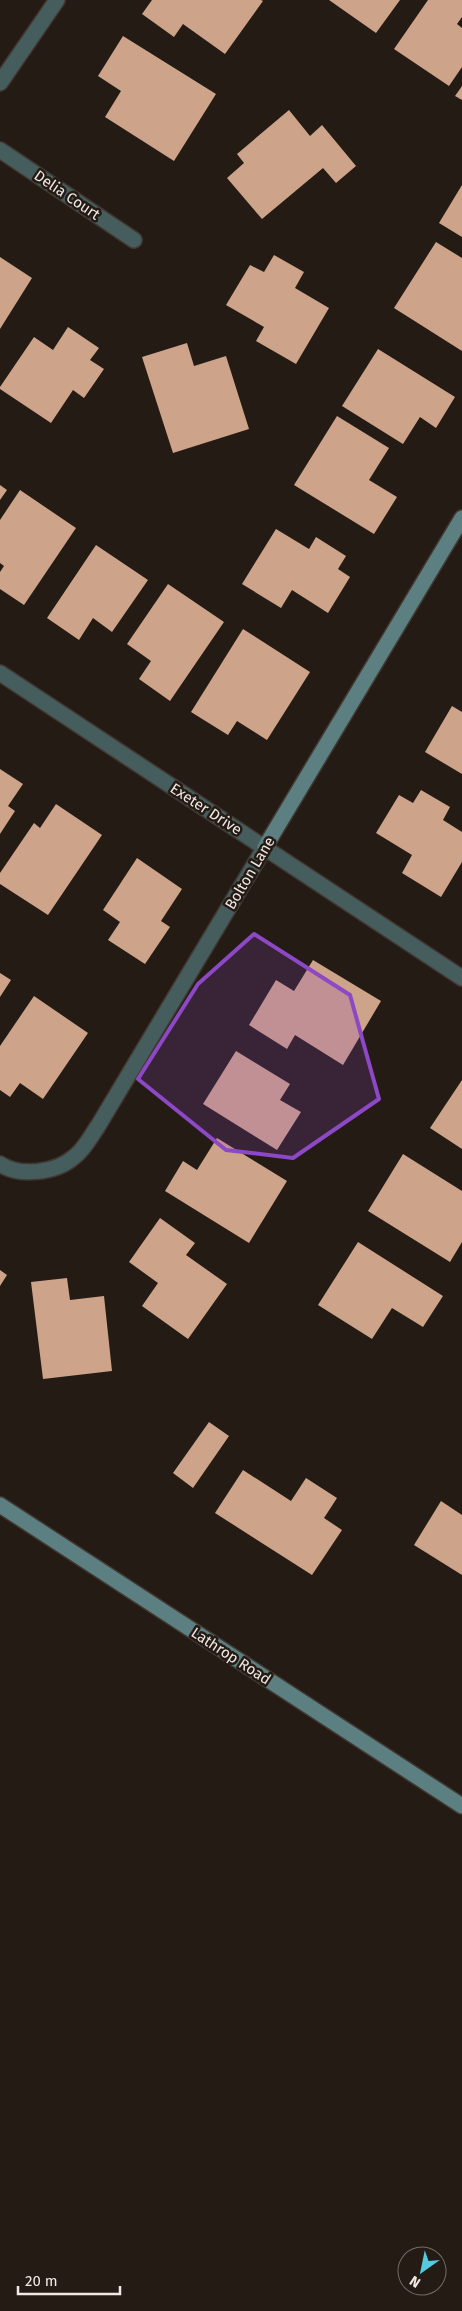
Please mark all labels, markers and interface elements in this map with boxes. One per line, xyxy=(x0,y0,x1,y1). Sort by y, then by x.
street label: Delia Court xyxy=(31,166,104,224)
street label: Exeter Drive xyxy=(167,779,245,839)
street label: Bolton Lane xyxy=(221,833,279,913)
street label: Lathrop Road xyxy=(188,1624,274,1688)
north arrow xyxy=(397,2246,447,2296)
scale bar xyxy=(18,2264,120,2296)
text: 20 m xyxy=(25,2272,58,2290)
text: N xyxy=(407,2272,424,2291)

